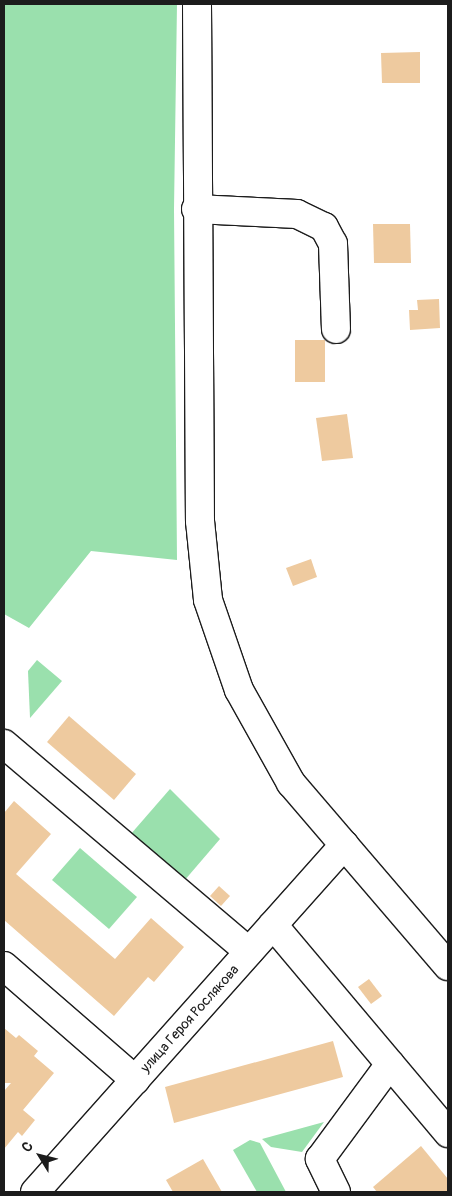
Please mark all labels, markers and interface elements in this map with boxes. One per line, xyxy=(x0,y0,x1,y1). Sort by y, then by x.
street label: улица Героя Рослякова xyxy=(137,962,243,1076)
north arrow xyxy=(15,1131,65,1181)
text: С xyxy=(18,1138,37,1155)

